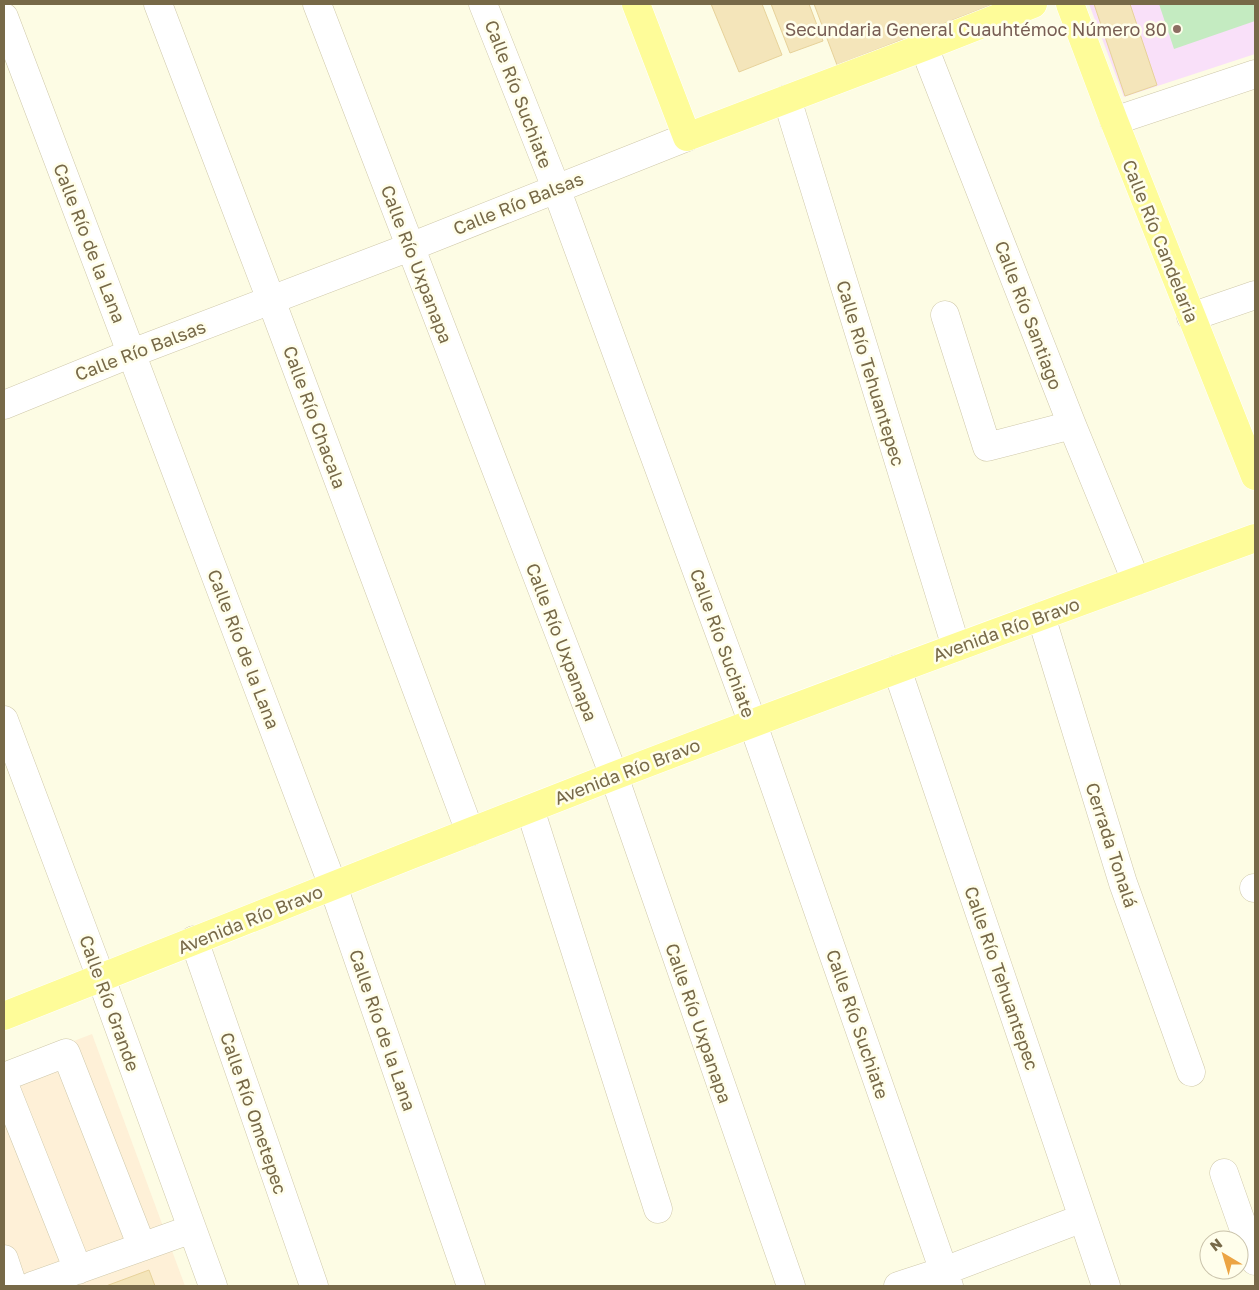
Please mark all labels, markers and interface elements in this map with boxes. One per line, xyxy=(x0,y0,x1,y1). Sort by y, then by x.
street label: Calle Río Suchiate xyxy=(481,17,557,171)
place label: Secundaria General Cuauhtémoc Número 80 xyxy=(785,18,1167,40)
marker: Secundaria General Cuauhtémoc Número 80 xyxy=(1171,23,1183,35)
street label: Calle Río Candelaria xyxy=(1118,156,1204,326)
street label: Calle Río de la Lana xyxy=(49,160,131,326)
street label: Calle Río Balsas xyxy=(450,167,586,239)
street label: Calle Río Uxpanapa xyxy=(377,182,457,346)
street label: Calle Río Santiago xyxy=(990,237,1068,393)
street label: Calle Río Tehuantepec xyxy=(832,277,910,469)
street label: Calle Río Balsas xyxy=(72,315,208,385)
street label: Calle Río Chacala xyxy=(279,343,351,491)
street label: Calle Río Uxpanapa xyxy=(522,560,602,724)
street label: Calle Río de la Lana xyxy=(203,566,285,732)
street label: Calle Río Suchiate xyxy=(686,566,760,720)
street label: Avenida Río Bravo xyxy=(930,592,1082,666)
street label: Avenida Río Bravo xyxy=(551,733,703,809)
street label: Cerrada Tonalá xyxy=(1081,780,1143,910)
street label: Avenida Río Bravo xyxy=(174,880,326,958)
street label: Calle Río Tehuantepec xyxy=(960,883,1044,1073)
street label: Calle Río Grande xyxy=(75,932,145,1074)
street label: Calle Río Uxpanapa xyxy=(661,940,737,1106)
street label: Calle Río de la Lana xyxy=(345,946,421,1114)
street label: Calle Río Suchiate xyxy=(822,946,894,1102)
street label: Calle Río Ometepec xyxy=(216,1029,292,1197)
north arrow xyxy=(1199,1230,1249,1280)
text: N xyxy=(1206,1234,1225,1254)

